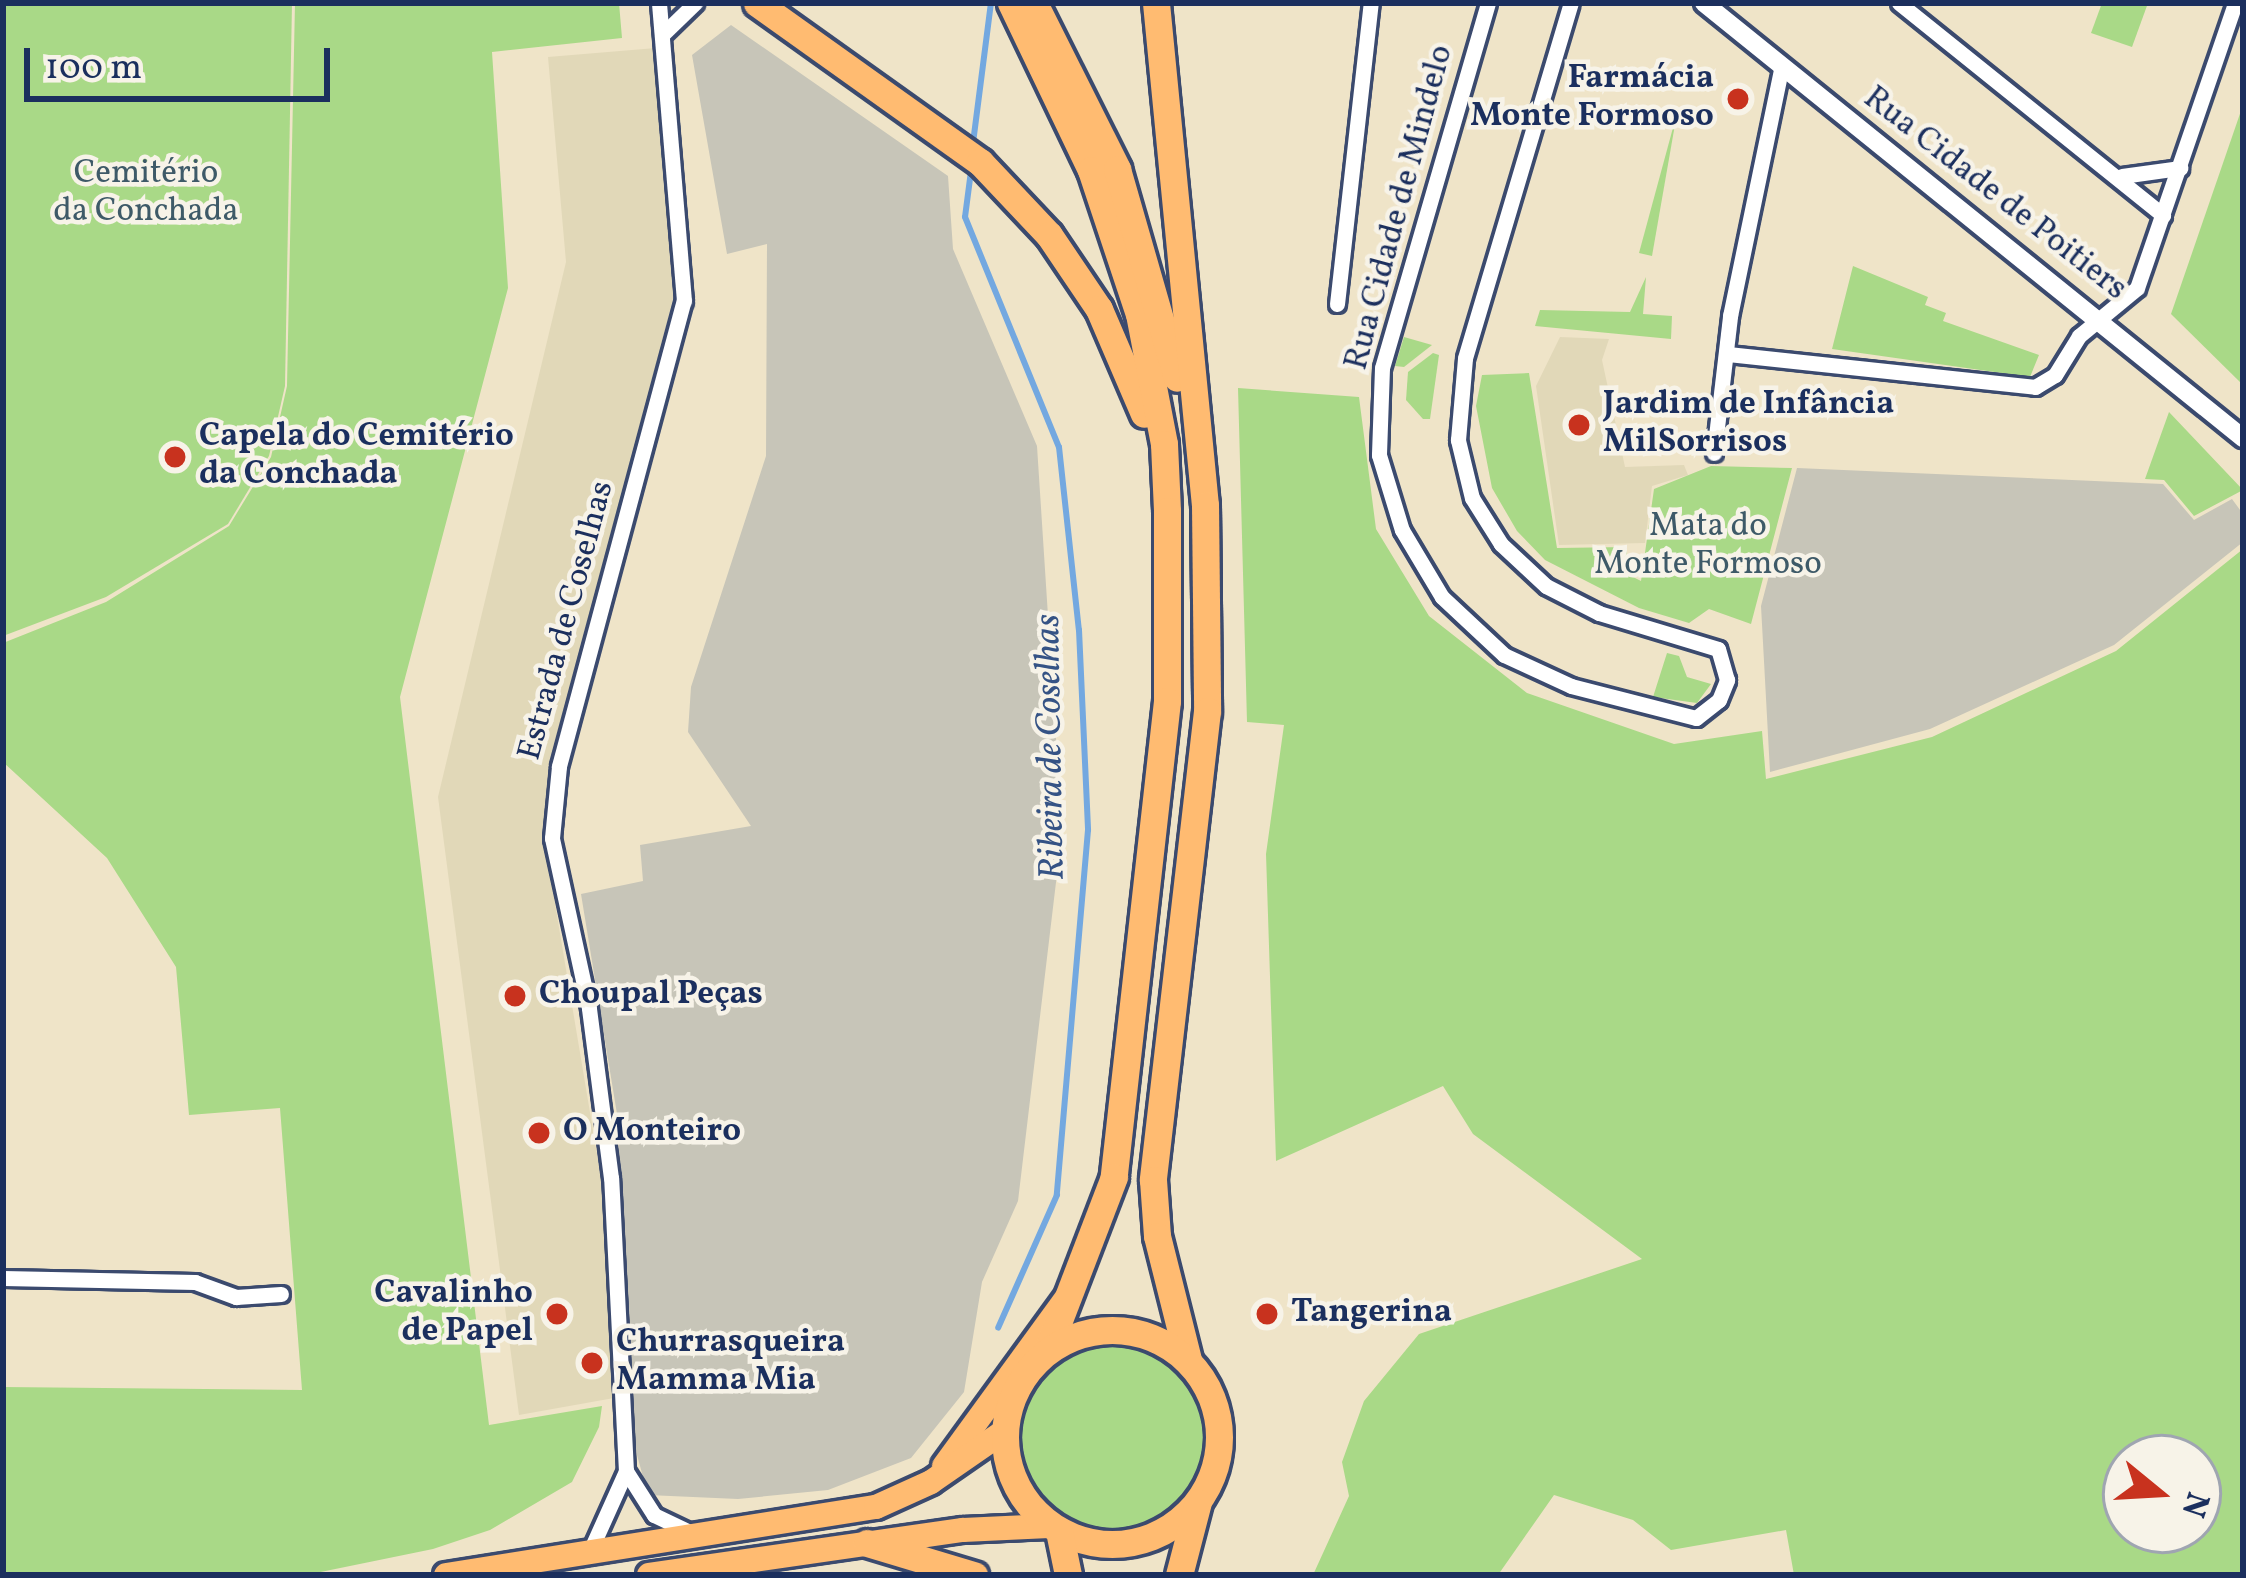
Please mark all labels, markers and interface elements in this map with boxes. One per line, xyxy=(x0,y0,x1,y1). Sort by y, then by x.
scale bar xyxy=(30,24,336,98)
street label: Rua Cidade de Mindelo xyxy=(1339,41,1463,375)
text: 100 m xyxy=(45,44,142,94)
place label: Farmácia Monte Formoso xyxy=(1470,60,1714,138)
street label: Rua Cidade de Poitiers xyxy=(1854,80,2134,310)
marker: Farmácia Monte Formoso xyxy=(1725,86,1751,112)
park label: Cemitério da Conchada xyxy=(53,155,239,233)
place label: Jardim de Infância MilSorrisos xyxy=(1603,386,1894,464)
marker: Jardim de Infância MilSorrisos xyxy=(1566,412,1592,438)
place label: Capela do Cemitério da Conchada xyxy=(199,418,514,496)
marker: Capela do Cemitério da Conchada xyxy=(162,444,188,470)
street label: Estrada de Coselhas xyxy=(512,477,624,765)
park label: Mata do Monte Formoso xyxy=(1594,508,1822,586)
water label: Ribeira de Coselhas xyxy=(1028,613,1076,881)
place label: Choupal Peças xyxy=(539,976,763,1016)
marker: Choupal Peças xyxy=(502,983,528,1009)
place label: O Monteiro xyxy=(563,1113,741,1153)
marker: O Monteiro xyxy=(526,1120,552,1146)
place label: Cavalinho de Papel xyxy=(374,1275,533,1353)
place label: Tangerina xyxy=(1291,1294,1452,1334)
marker: Cavalinho de Papel xyxy=(544,1301,570,1327)
marker: Tangerina xyxy=(1254,1301,1280,1327)
place label: Churrasqueira Mamma Mia xyxy=(616,1324,845,1402)
marker: Churrasqueira Mamma Mia xyxy=(579,1350,605,1376)
north arrow xyxy=(2102,1434,2222,1554)
text: N xyxy=(2168,1486,2219,1523)

